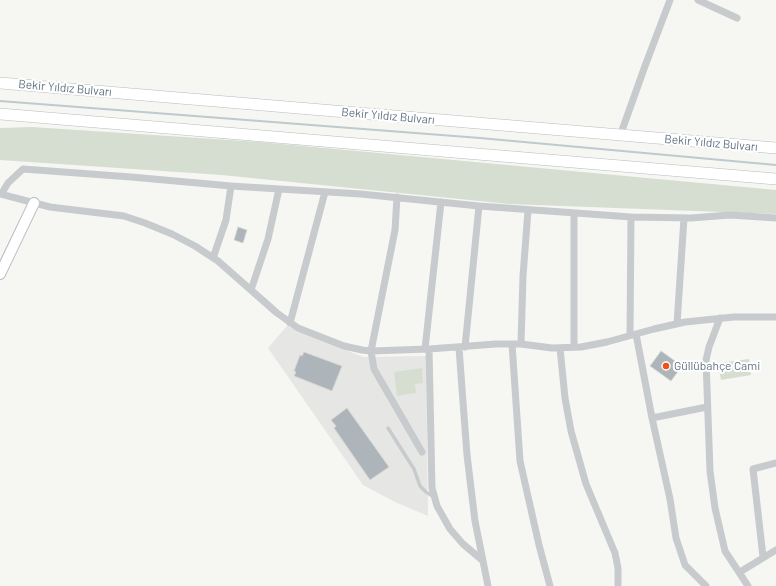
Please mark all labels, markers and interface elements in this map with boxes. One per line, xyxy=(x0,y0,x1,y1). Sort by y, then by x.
street label: Bekir Yıldız Bulvarı xyxy=(18,77,112,99)
street label: Bekir Yıldız Bulvarı xyxy=(341,105,435,127)
street label: Bekir Yıldız Bulvarı xyxy=(664,132,758,154)
place label: Güllübahçe Cami xyxy=(674,359,760,373)
marker: Güllübahçe Cami xyxy=(661,361,671,371)

